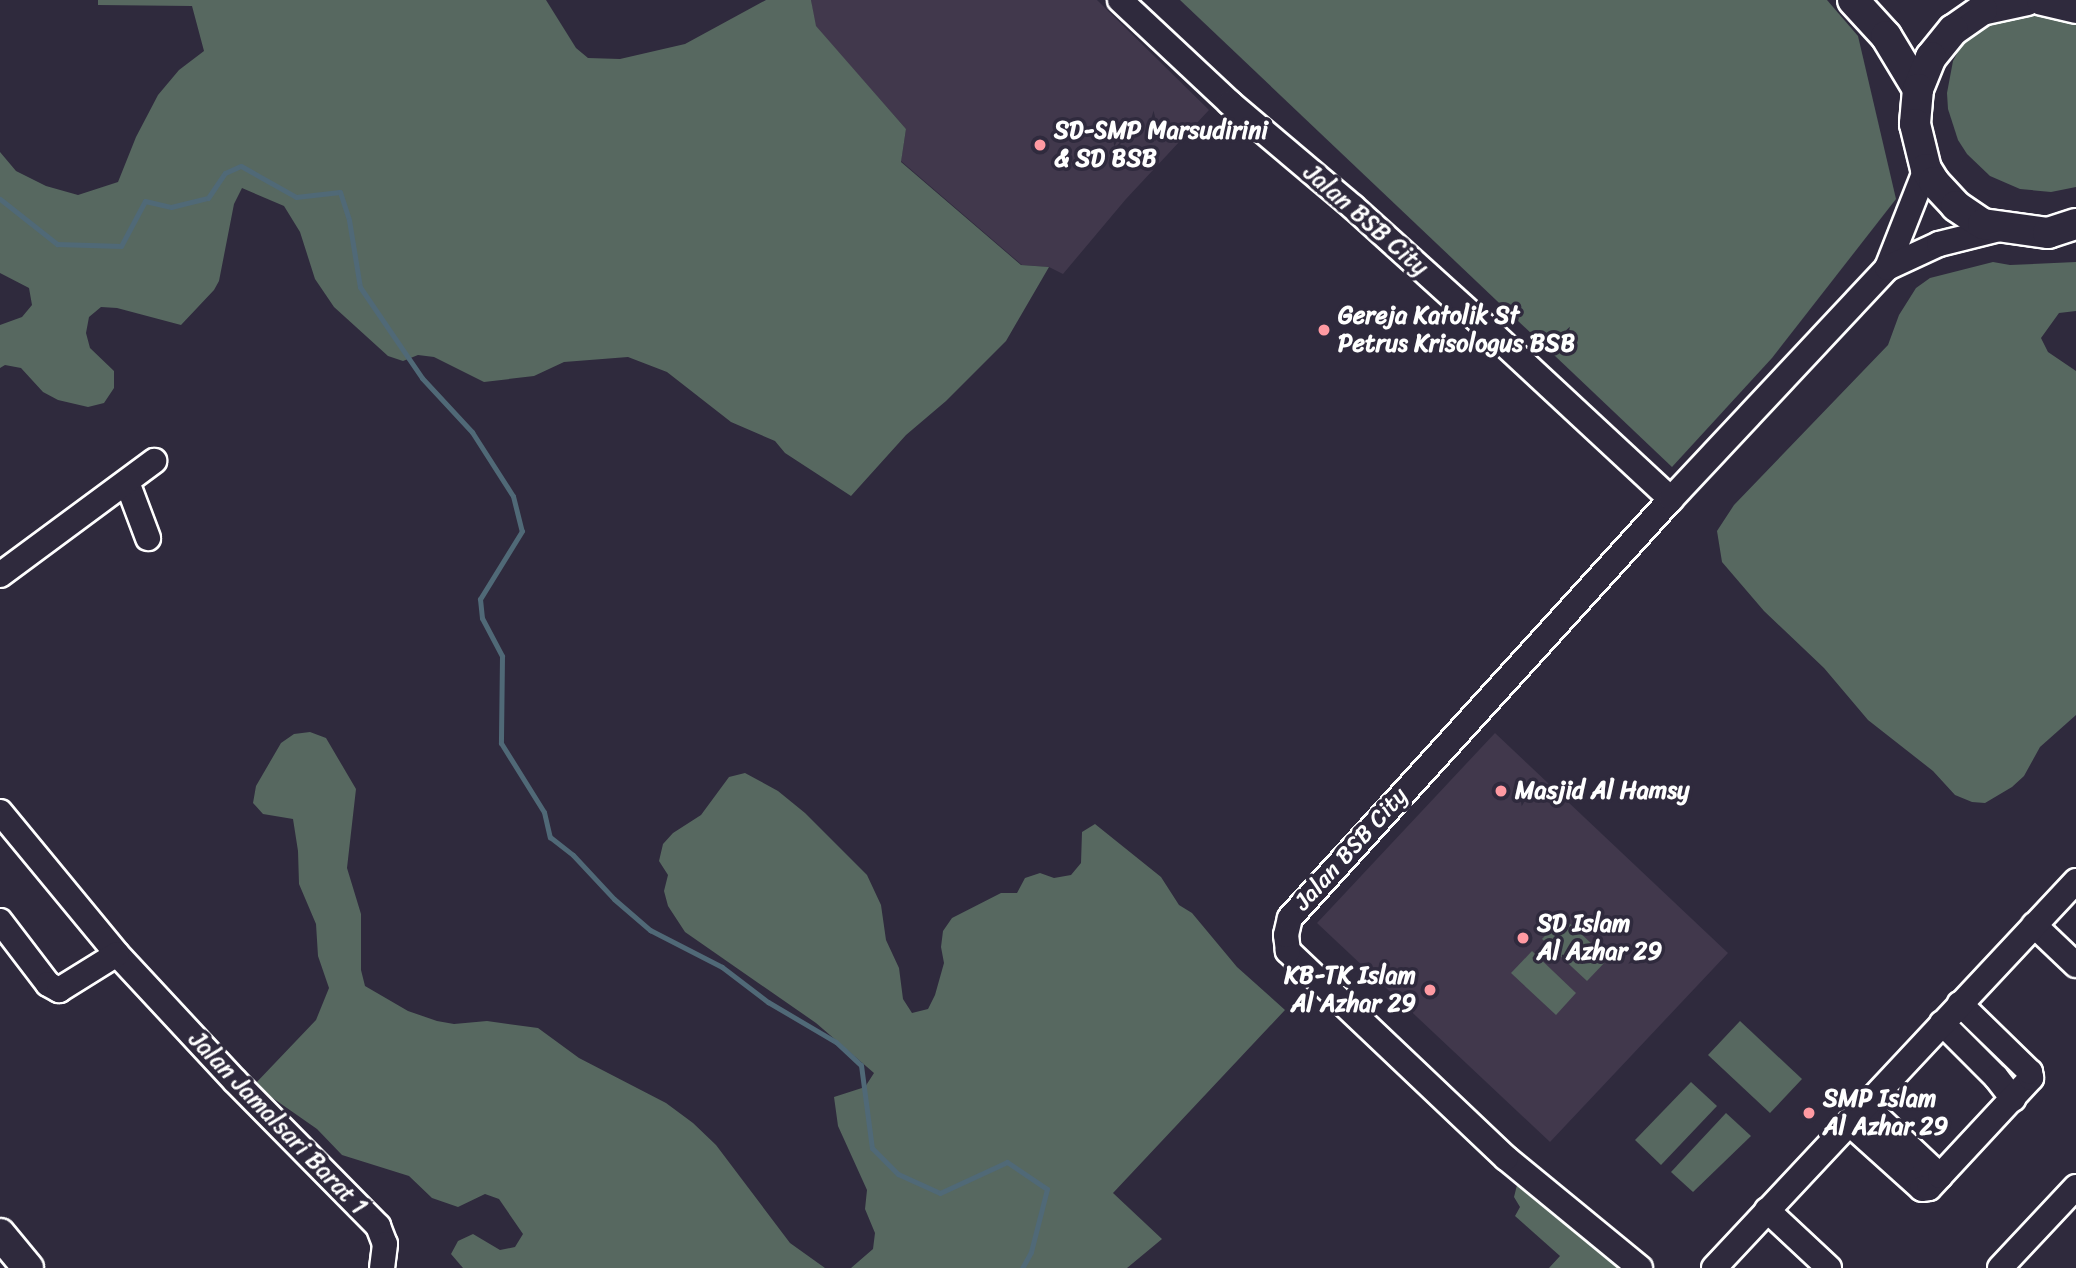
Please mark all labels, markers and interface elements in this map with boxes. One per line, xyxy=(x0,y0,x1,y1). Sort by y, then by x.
place label: SD-SMP Marsudirini & SD BSB xyxy=(1054,117,1268,173)
marker: SD-SMP Marsudirini & SD BSB xyxy=(1032,137,1048,153)
street label: Jalan BSB City xyxy=(1297,157,1435,283)
place label: Gereja Katolik St Petrus Krisologus BSB xyxy=(1338,302,1575,358)
marker: Gereja Katolik St Petrus Krisologus BSB xyxy=(1316,322,1332,338)
place label: Masjid Al Hamsy xyxy=(1515,777,1691,805)
street label: Jalan BSB City xyxy=(1288,781,1414,917)
marker: Masjid Al Hamsy xyxy=(1493,783,1509,799)
place label: SD Islam Al Azhar 29 xyxy=(1537,910,1662,966)
marker: SD Islam Al Azhar 29 xyxy=(1515,930,1531,946)
place label: KB-TK Islam Al Azhar 29 xyxy=(1284,962,1416,1018)
marker: KB-TK Islam Al Azhar 29 xyxy=(1422,982,1438,998)
street label: Jalan Jamalsari Barat 1 xyxy=(183,1026,373,1220)
place label: SMP Islam Al Azhar 29 xyxy=(1823,1085,1948,1141)
marker: SMP Islam Al Azhar 29 xyxy=(1801,1105,1817,1121)

